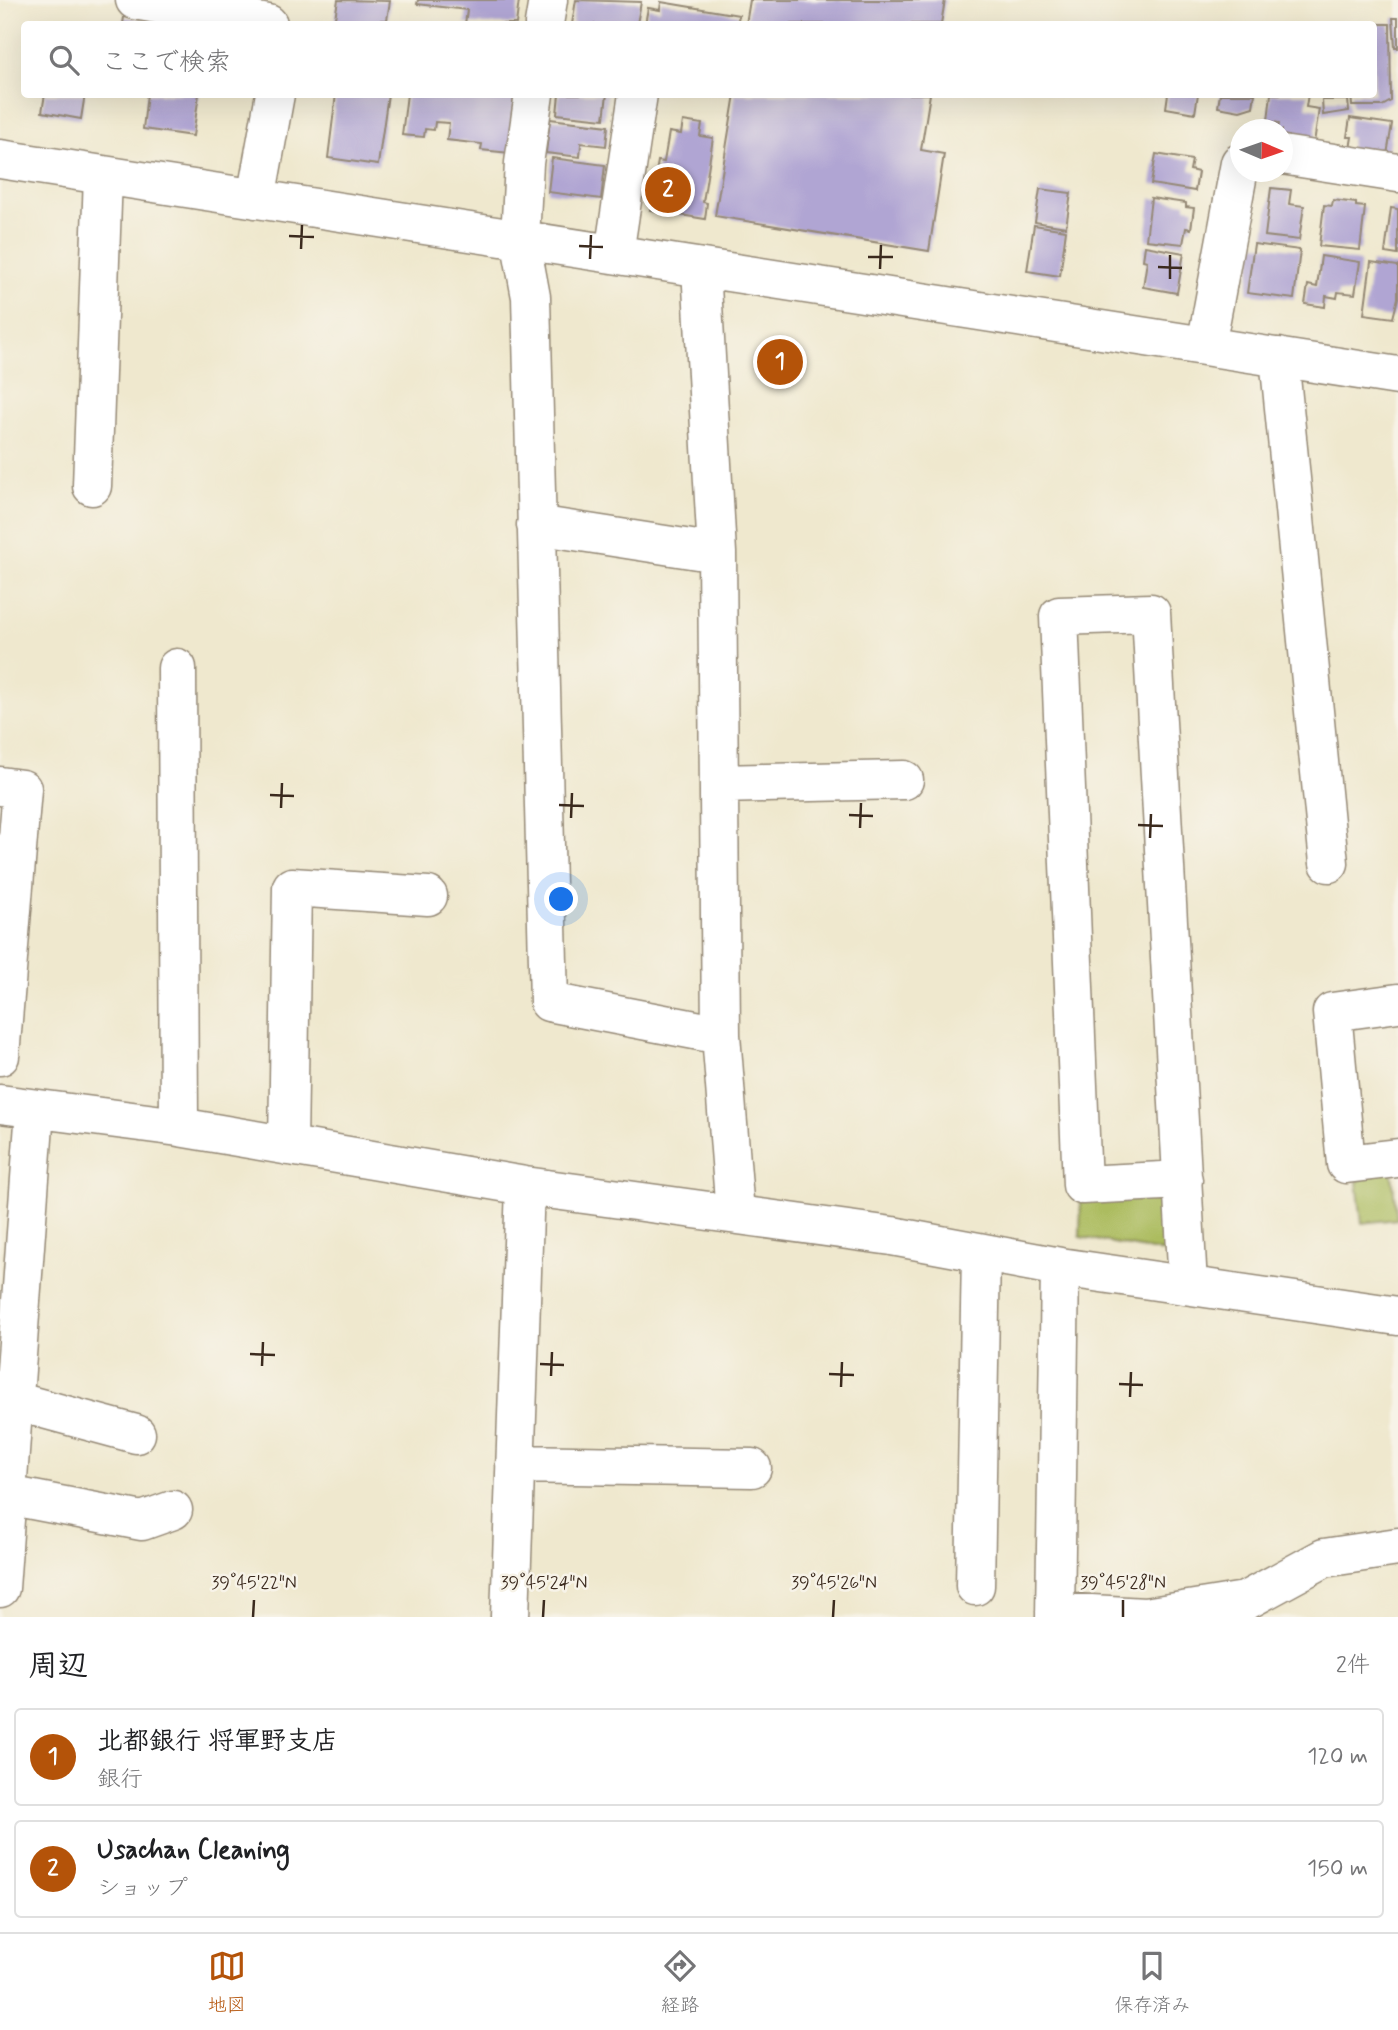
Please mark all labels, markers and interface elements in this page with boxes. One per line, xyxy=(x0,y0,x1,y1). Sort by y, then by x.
search box xyxy=(21,21,1377,98)
icon: search xyxy=(45,41,83,79)
text: ここで検索 xyxy=(101,46,231,80)
north arrow xyxy=(1230,119,1293,182)
pin: 2 xyxy=(645,164,691,216)
pin: 1 xyxy=(757,336,803,388)
your location xyxy=(544,882,578,916)
text: 39°45'22"N xyxy=(211,1571,297,1595)
text: 39°45'24"N xyxy=(500,1571,588,1595)
text: 39°45'26"N xyxy=(791,1571,877,1595)
text: 39°45'28"N xyxy=(1080,1571,1166,1595)
text: 周辺 xyxy=(28,1647,88,1686)
text: 2件 xyxy=(1336,1651,1370,1681)
text: 北都銀行 将軍野支店 xyxy=(97,1725,338,1759)
text: 1 xyxy=(48,1742,58,1772)
text: 120 m xyxy=(1307,1742,1368,1772)
text: 銀行 xyxy=(97,1765,143,1795)
text: Usachan Cleaning xyxy=(97,1834,290,1868)
text: 2 xyxy=(47,1854,59,1884)
text: 150 m xyxy=(1307,1854,1368,1884)
text: ショップ xyxy=(97,1874,188,1904)
tab: 地図 xyxy=(208,1947,246,2018)
tab: 経路 xyxy=(661,1947,699,2018)
tab: 保存済み xyxy=(1114,1947,1190,2018)

